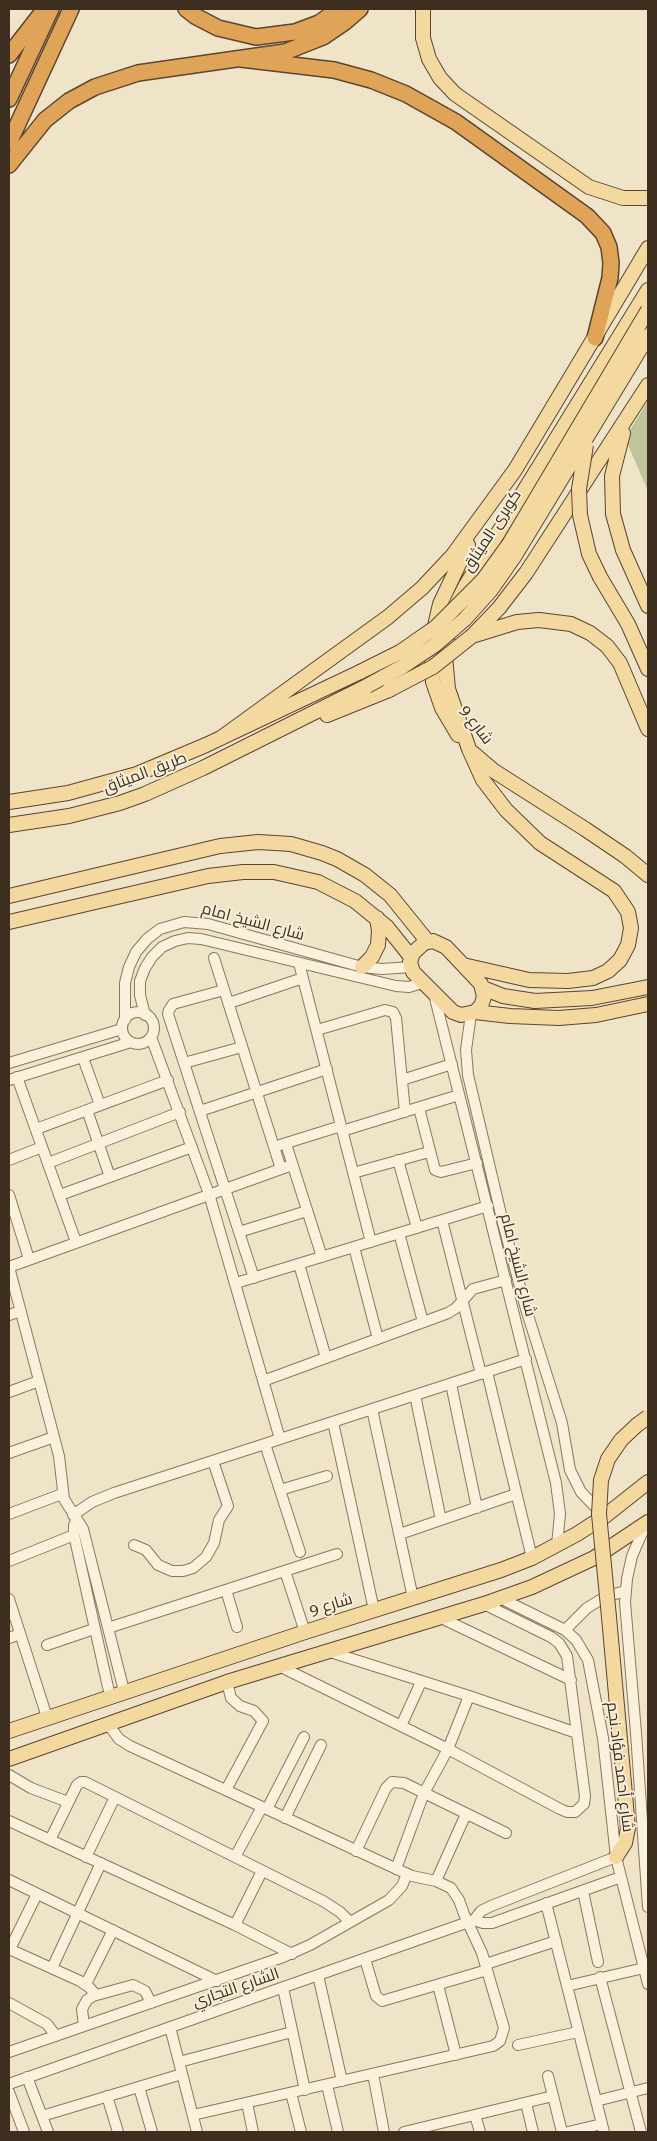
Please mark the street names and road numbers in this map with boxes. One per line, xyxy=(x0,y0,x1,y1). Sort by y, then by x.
street label: كوبرى الميثاق xyxy=(458,486,526,576)
street label: شارع 9 xyxy=(455,702,497,748)
street label: طريق الميثاق xyxy=(100,748,190,798)
street label: شارع الشيخ امام xyxy=(200,899,306,945)
street label: شارع الشيخ امام xyxy=(496,1211,540,1319)
street label: شارع 9 xyxy=(307,1589,355,1621)
street label: شارع أحمد فؤاد نجم xyxy=(602,1701,638,1833)
street label: الشارع التجاري xyxy=(190,1964,282,2012)

